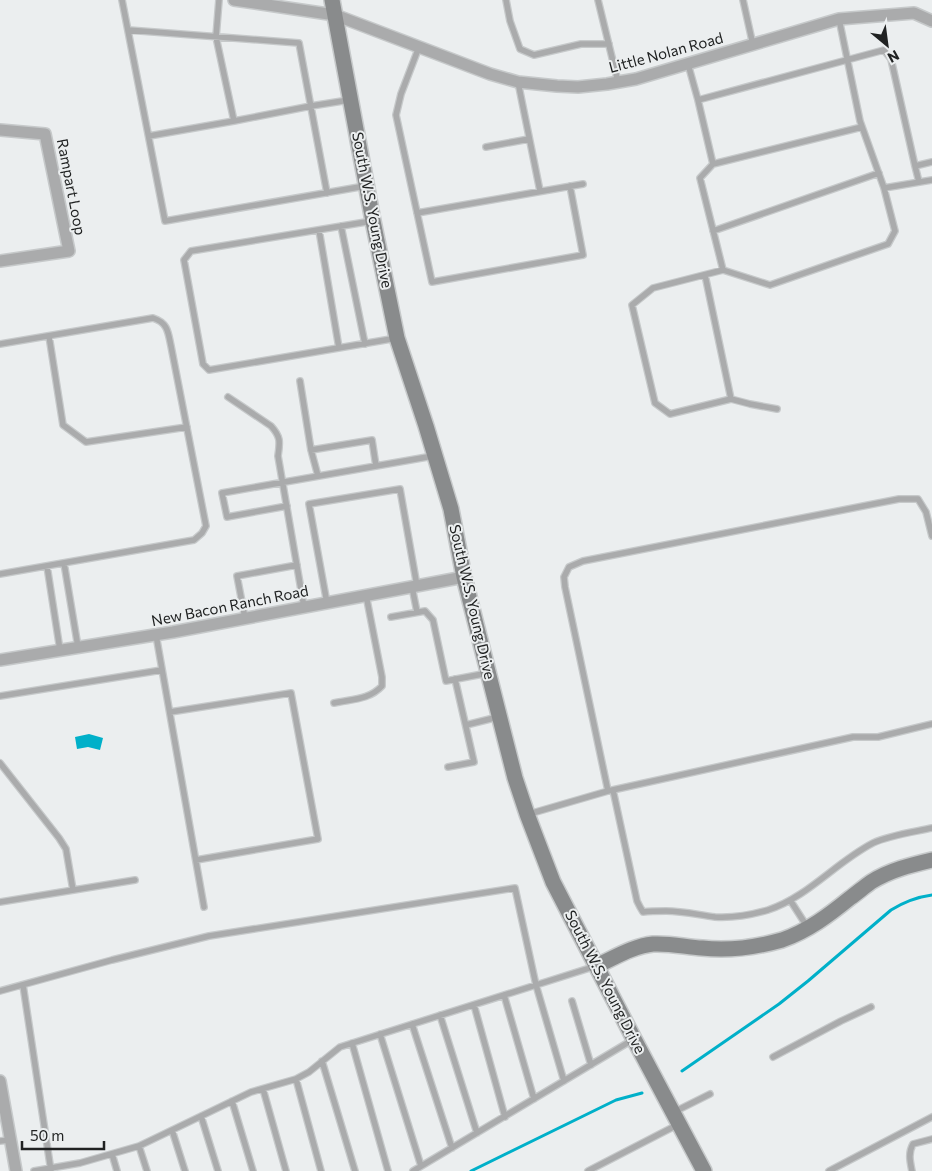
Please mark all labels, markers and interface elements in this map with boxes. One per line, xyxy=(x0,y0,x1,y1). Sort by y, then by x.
north arrow xyxy=(862,20,912,70)
street label: Little Nolan Road xyxy=(607,28,725,76)
text: N xyxy=(885,47,902,67)
street label: South W.S. Young Drive xyxy=(349,130,397,289)
street label: Rampart Loop xyxy=(54,137,90,237)
street label: South W.S. Young Drive xyxy=(446,523,500,681)
street label: New Bacon Ranch Road xyxy=(150,581,310,629)
street label: South W.S. Young Drive xyxy=(562,907,650,1056)
scale bar xyxy=(22,1118,105,1150)
text: 50 m xyxy=(30,1126,64,1144)

